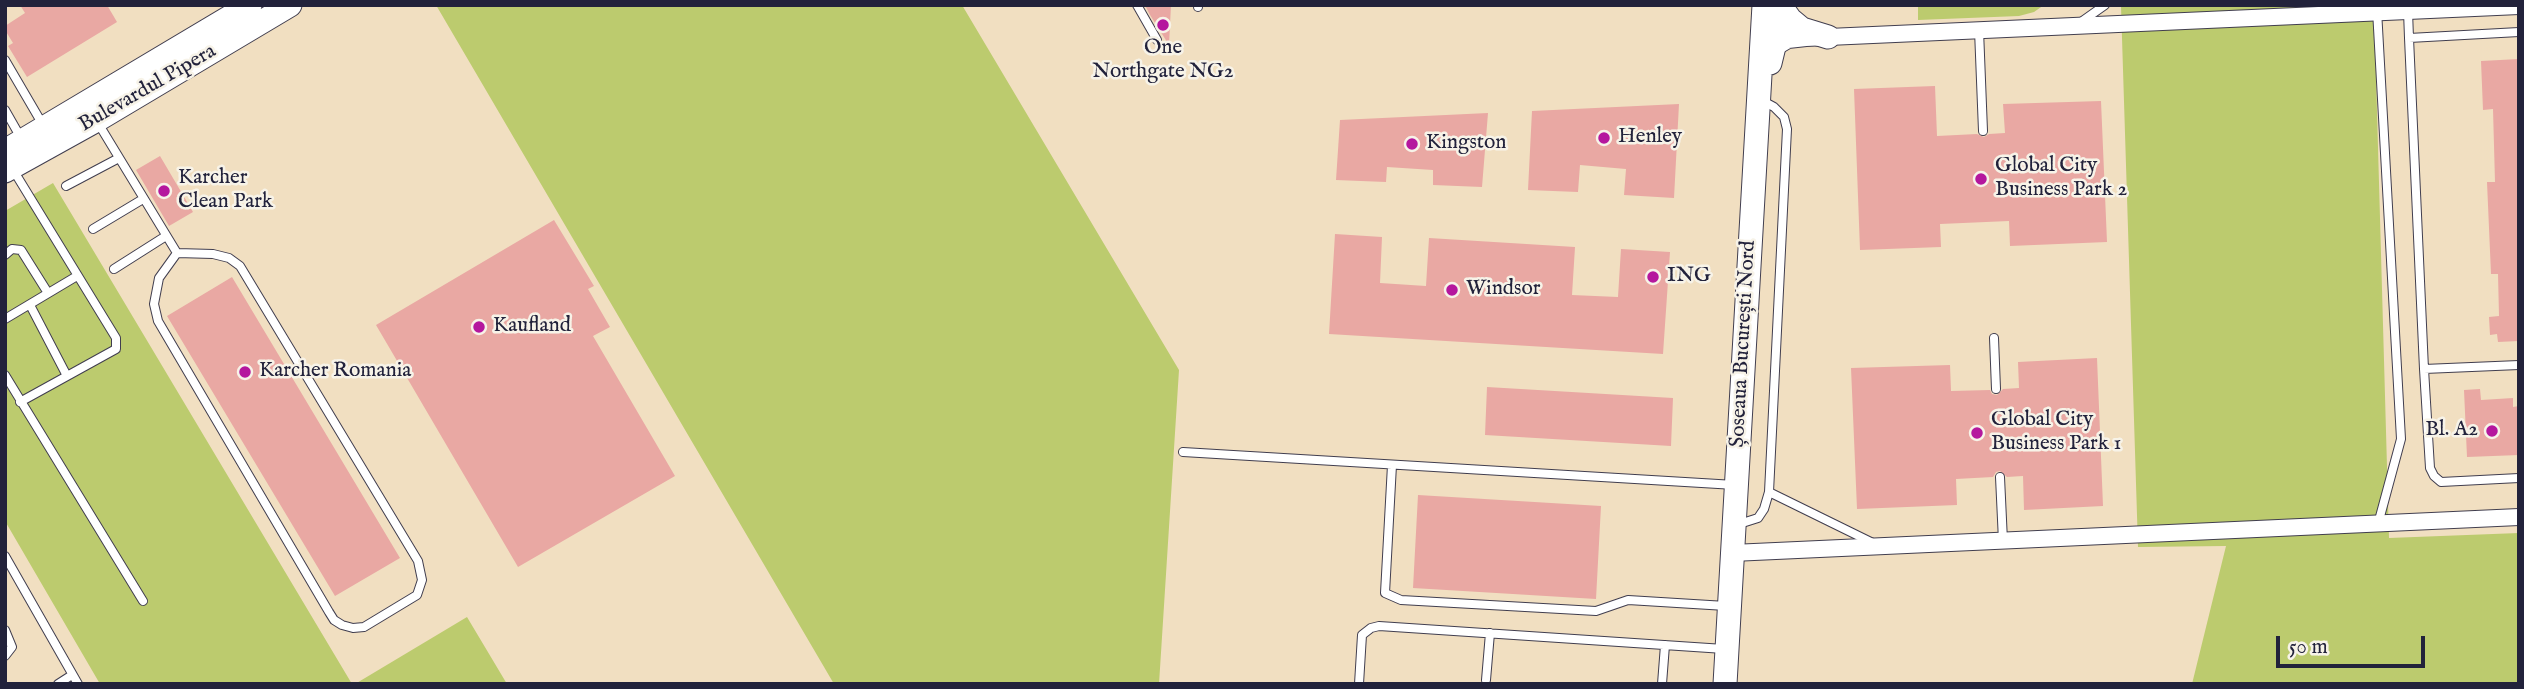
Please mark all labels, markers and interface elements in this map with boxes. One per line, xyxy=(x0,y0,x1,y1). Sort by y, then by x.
marker: One Northgate NG2 xyxy=(1155,17,1171,33)
place label: One Northgate NG2 xyxy=(1092,36,1234,86)
street label: Bulevardul Pipera xyxy=(75,40,221,138)
place label: Henley xyxy=(1618,125,1682,151)
marker: Henley xyxy=(1596,130,1612,146)
place label: Kingston xyxy=(1426,131,1506,157)
marker: Kingston xyxy=(1404,136,1420,152)
place label: Global City Business Park 2 xyxy=(1995,154,2127,204)
place label: Karcher Clean Park xyxy=(178,166,273,216)
marker: Global City Business Park 2 xyxy=(1973,171,1989,187)
marker: Karcher Clean Park xyxy=(156,183,172,199)
street label: Șoseaua București Nord xyxy=(1726,240,1762,448)
place label: ING xyxy=(1667,264,1711,290)
marker: ING xyxy=(1645,269,1661,285)
place label: Windsor xyxy=(1466,277,1540,303)
marker: Windsor xyxy=(1444,282,1460,298)
place label: Kaufland xyxy=(493,314,571,340)
marker: Kaufland xyxy=(471,319,487,335)
place label: Karcher Romania xyxy=(259,359,411,385)
marker: Karcher Romania xyxy=(237,364,253,380)
place label: Global City Business Park 1 xyxy=(1991,408,2121,458)
place label: Bl. A2 xyxy=(2425,418,2478,444)
marker: Bl. A2 xyxy=(2484,423,2500,439)
marker: Global City Business Park 1 xyxy=(1969,425,1985,441)
scale bar xyxy=(2279,622,2428,666)
text: 50 m xyxy=(2289,634,2328,661)

